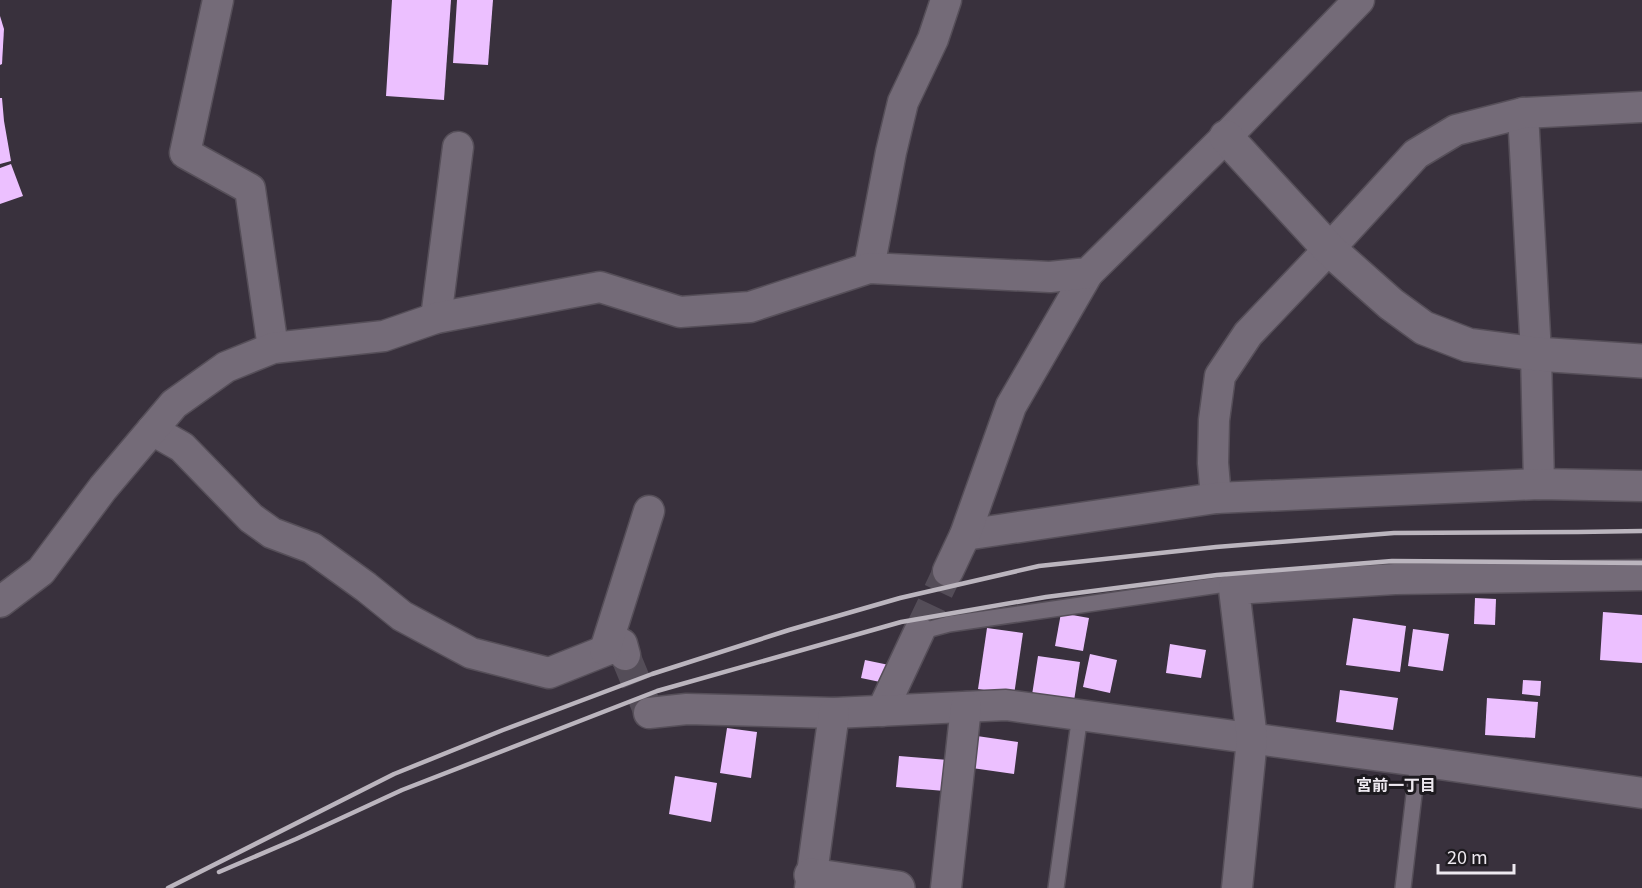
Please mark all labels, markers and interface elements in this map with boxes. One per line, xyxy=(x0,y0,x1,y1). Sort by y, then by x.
district label: 宮前一丁目 xyxy=(1356,772,1436,796)
scale bar xyxy=(1438,837,1514,875)
text: 20 m xyxy=(1447,843,1488,869)

